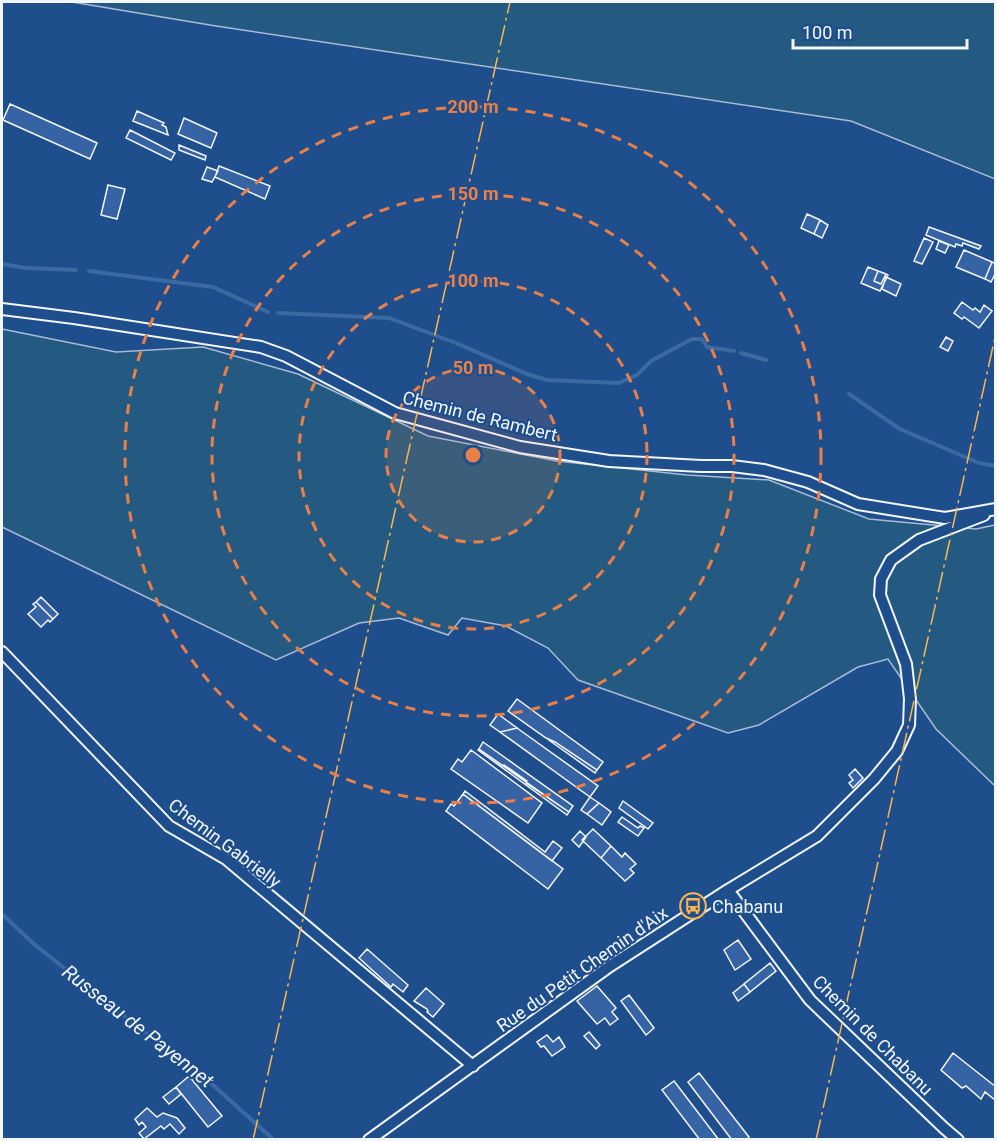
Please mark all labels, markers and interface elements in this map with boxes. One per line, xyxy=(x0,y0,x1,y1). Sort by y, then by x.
scale bar xyxy=(793,12,967,50)
text: 100 m xyxy=(802,22,853,43)
text: 200 m xyxy=(447,96,499,117)
text: 150 m xyxy=(447,183,499,204)
text: 100 m xyxy=(447,270,499,291)
text: 50 m xyxy=(453,357,493,378)
street label: Chemin de Rambert xyxy=(400,387,560,445)
centre of rings xyxy=(463,445,483,465)
street label: Chemin Gabrielly xyxy=(165,794,286,892)
bus stop icon: Chabanu xyxy=(678,891,708,921)
place label: Chabanu xyxy=(712,896,783,917)
street label: Rue du Petit Chemin d'Aix xyxy=(492,902,672,1036)
water label: Russeau de Payennet xyxy=(58,960,219,1093)
street label: Chemin de Chabanu xyxy=(809,971,937,1099)

